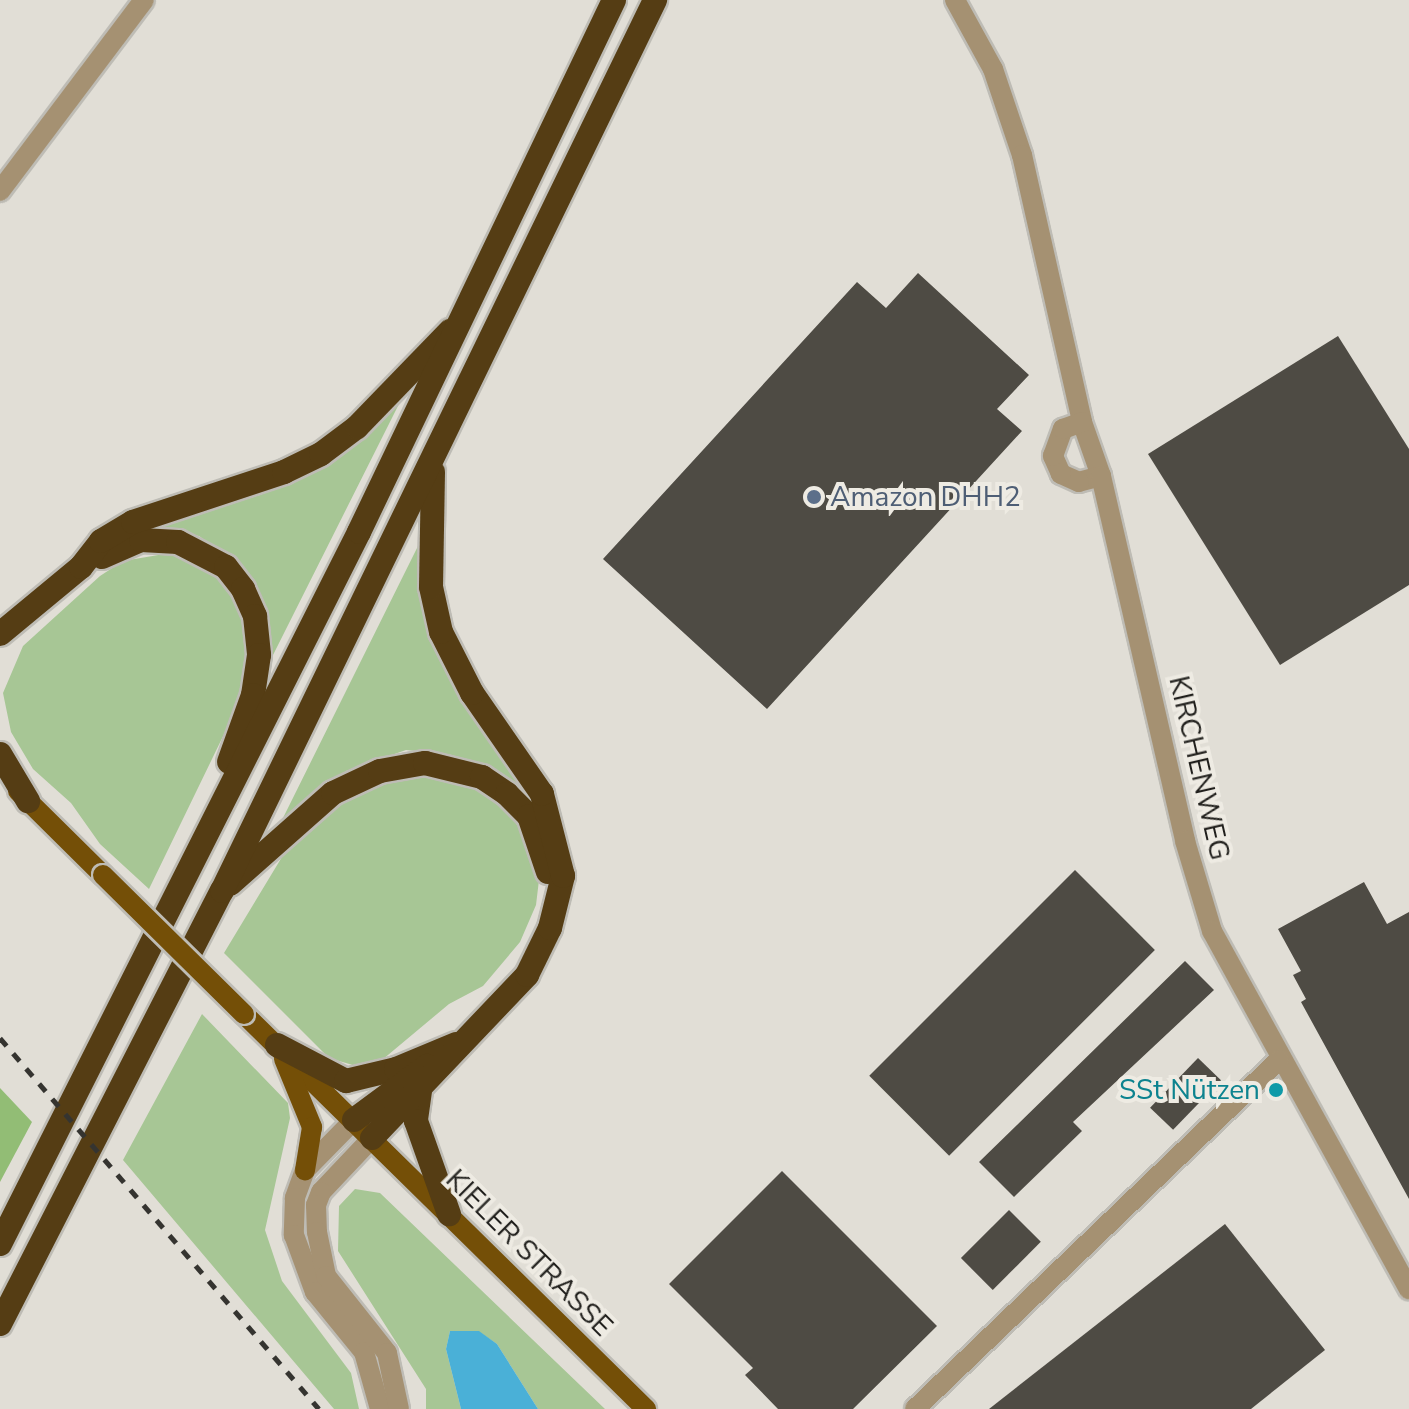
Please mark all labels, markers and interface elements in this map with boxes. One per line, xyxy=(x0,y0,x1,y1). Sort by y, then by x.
place label: Amazon DHH2 xyxy=(830,480,1021,514)
marker: Amazon DHH2 xyxy=(805,488,823,506)
street label: KIRCHENWEG xyxy=(1162,673,1236,863)
place label: SSt Nützen xyxy=(1119,1073,1260,1107)
marker: SSt Nützen xyxy=(1267,1081,1285,1099)
street label: KIELER STRASSE xyxy=(439,1163,619,1343)

